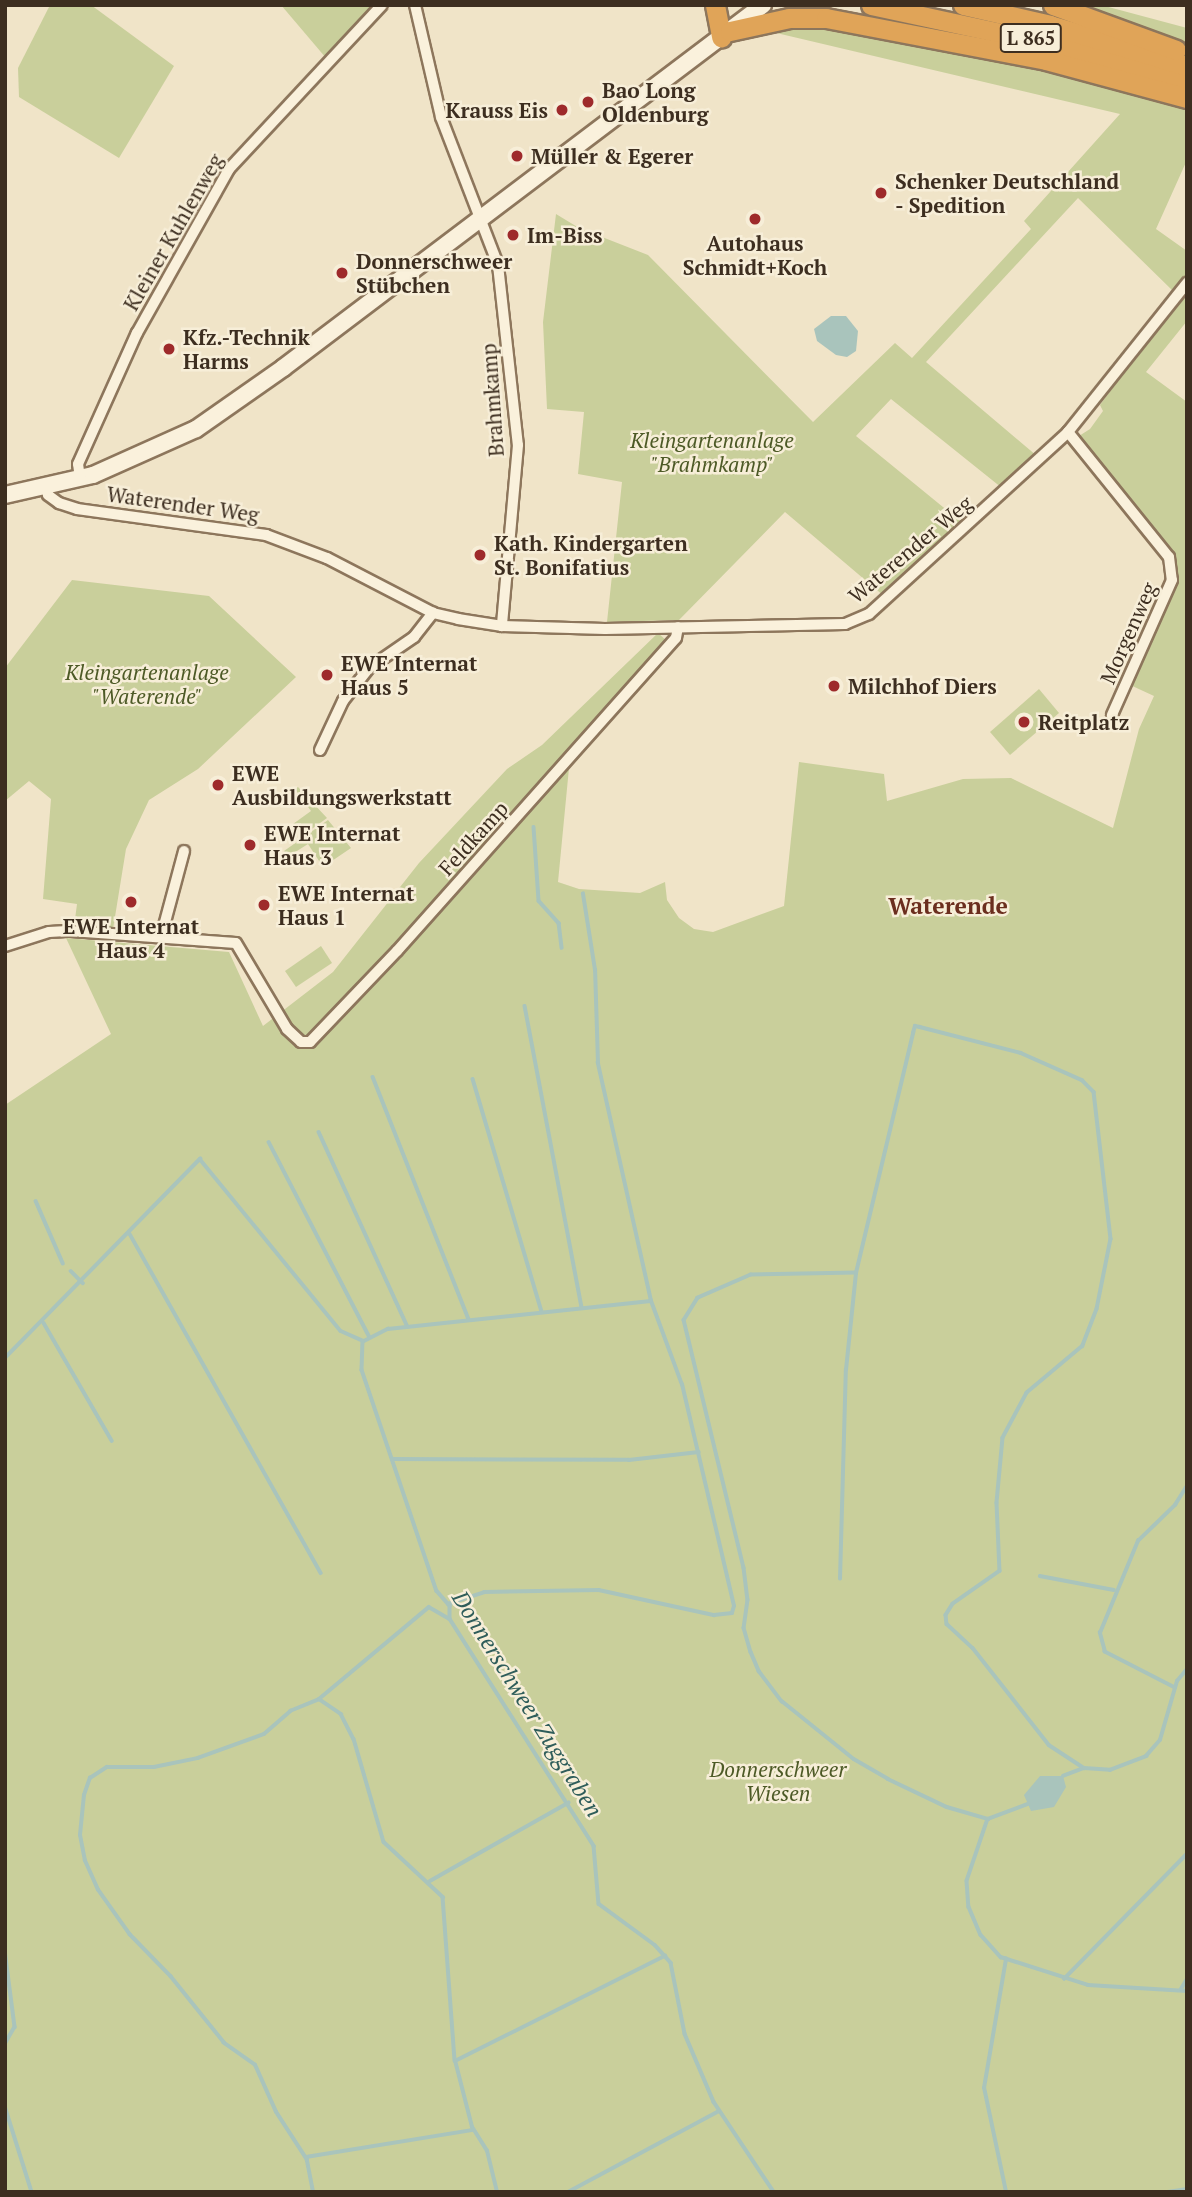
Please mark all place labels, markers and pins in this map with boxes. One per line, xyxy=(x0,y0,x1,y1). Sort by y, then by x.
place label: Bao Long Oldenburg xyxy=(602,77,708,127)
marker: Bao Long Oldenburg xyxy=(580,94,596,110)
place label: Krauss Eis xyxy=(445,97,548,123)
marker: Krauss Eis xyxy=(554,102,570,118)
place label: Müller & Egerer xyxy=(531,143,693,169)
marker: Müller & Egerer xyxy=(509,148,525,164)
place label: Schenker Deutschland - Spedition xyxy=(895,168,1119,218)
marker: Schenker Deutschland - Spedition xyxy=(873,185,889,201)
marker: Autohaus Schmidt+Koch xyxy=(747,211,763,227)
place label: Im-Biss xyxy=(527,222,602,248)
marker: Im-Biss xyxy=(505,227,521,243)
place label: Autohaus Schmidt+Koch xyxy=(683,230,827,280)
place label: Donnerschweer Stübchen xyxy=(356,248,512,298)
marker: Donnerschweer Stübchen xyxy=(334,265,350,281)
place label: Kfz.-Technik Harms xyxy=(183,324,310,374)
marker: Kfz.-Technik Harms xyxy=(161,341,177,357)
place label: Kath. Kindergarten St. Bonifatius xyxy=(494,530,688,580)
marker: Kath. Kindergarten St. Bonifatius xyxy=(472,547,488,563)
place label: EWE Internat Haus 5 xyxy=(341,650,477,700)
marker: EWE Internat Haus 5 xyxy=(319,667,335,683)
place label: Milchhof Diers xyxy=(848,673,997,699)
marker: Milchhof Diers xyxy=(826,678,842,694)
place label: Reitplatz xyxy=(1038,709,1129,735)
marker: Reitplatz xyxy=(1016,714,1032,730)
place label: EWE Ausbildungswerkstatt xyxy=(232,760,452,810)
marker: EWE Ausbildungswerkstatt xyxy=(210,777,226,793)
place label: EWE Internat Haus 3 xyxy=(264,820,400,870)
marker: EWE Internat Haus 3 xyxy=(242,837,258,853)
place label: EWE Internat Haus 1 xyxy=(278,880,414,930)
marker: EWE Internat Haus 4 xyxy=(123,894,139,910)
marker: EWE Internat Haus 1 xyxy=(256,897,272,913)
place label: EWE Internat Haus 4 xyxy=(63,913,199,963)

